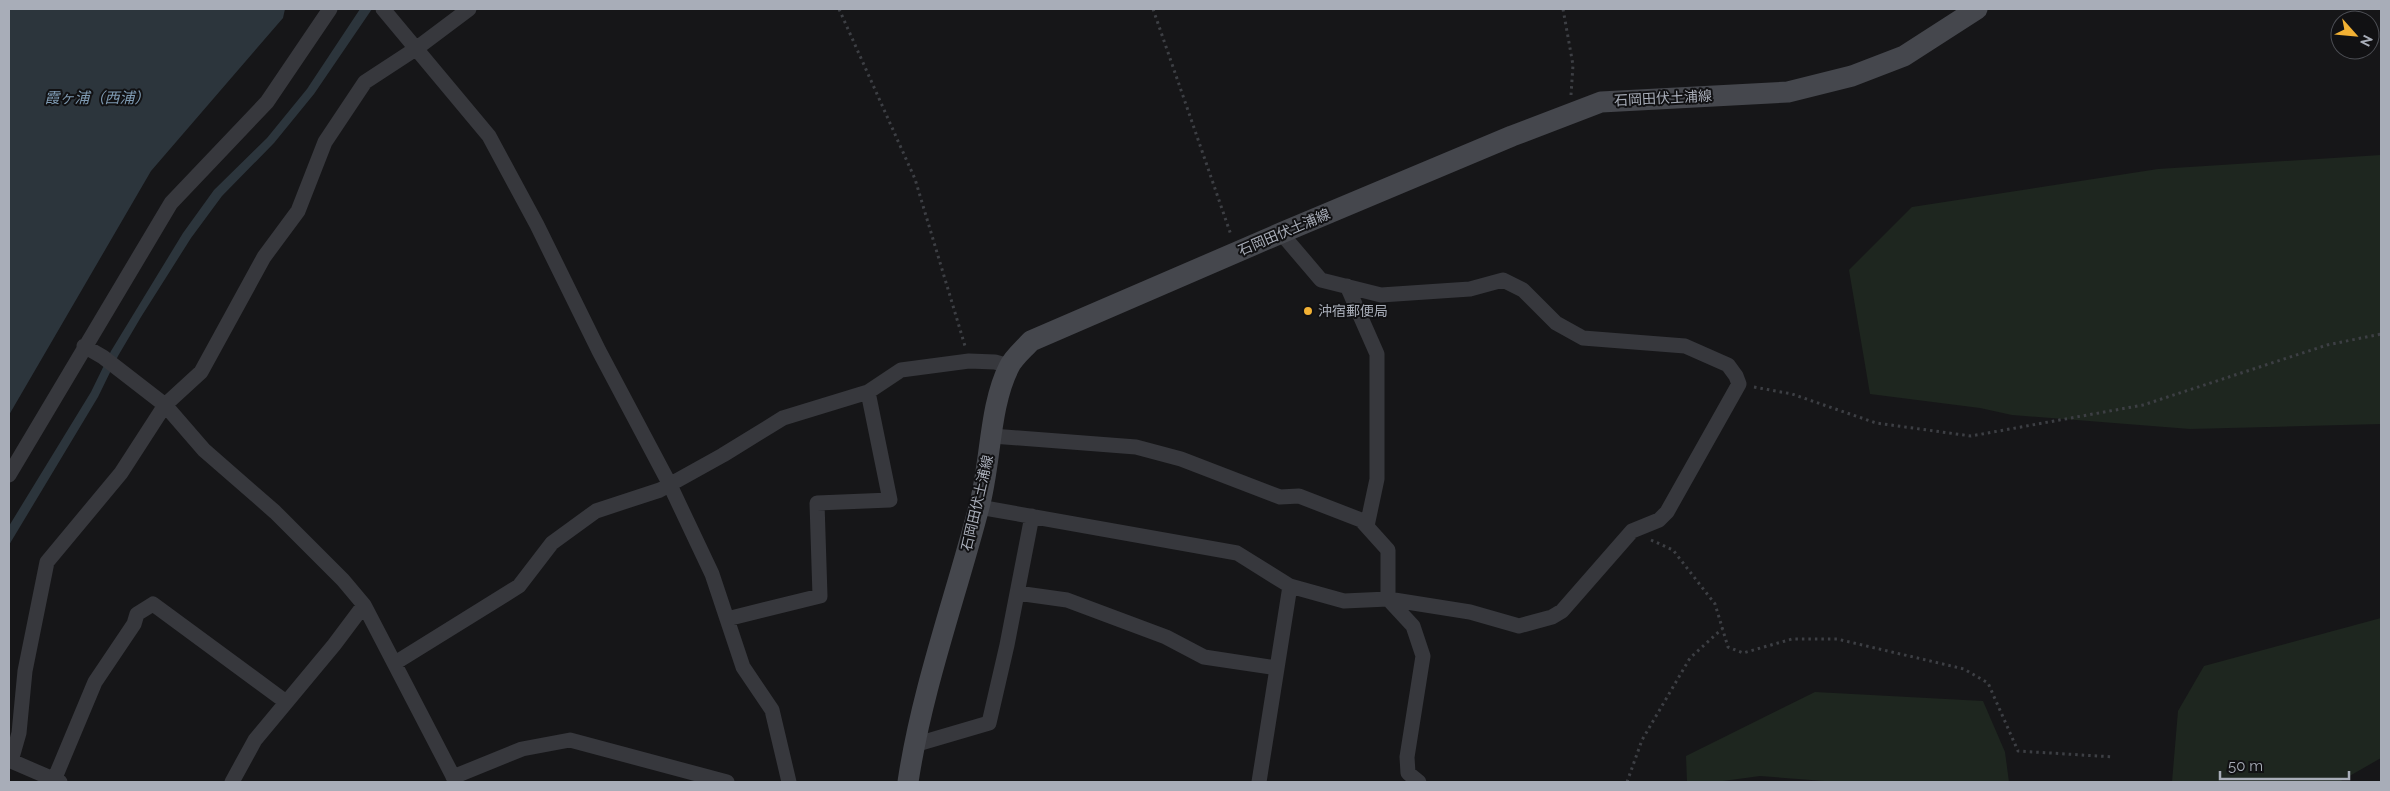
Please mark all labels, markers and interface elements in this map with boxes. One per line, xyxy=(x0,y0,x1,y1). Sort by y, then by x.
north arrow xyxy=(2330,10,2380,60)
text: N xyxy=(2357,33,2376,49)
street label: 石岡田伏土浦線 xyxy=(1614,87,1712,109)
water label: 霞ヶ浦（西浦） xyxy=(44,89,150,107)
street label: 石岡田伏土浦線 xyxy=(1236,205,1332,259)
place label: 沖宿郵便局 xyxy=(1318,303,1388,319)
marker: 沖宿郵便局 xyxy=(1302,305,1314,317)
street label: 石岡田伏土浦線 xyxy=(958,453,996,553)
scale bar xyxy=(2220,748,2349,780)
text: 50 m xyxy=(2228,757,2263,775)

